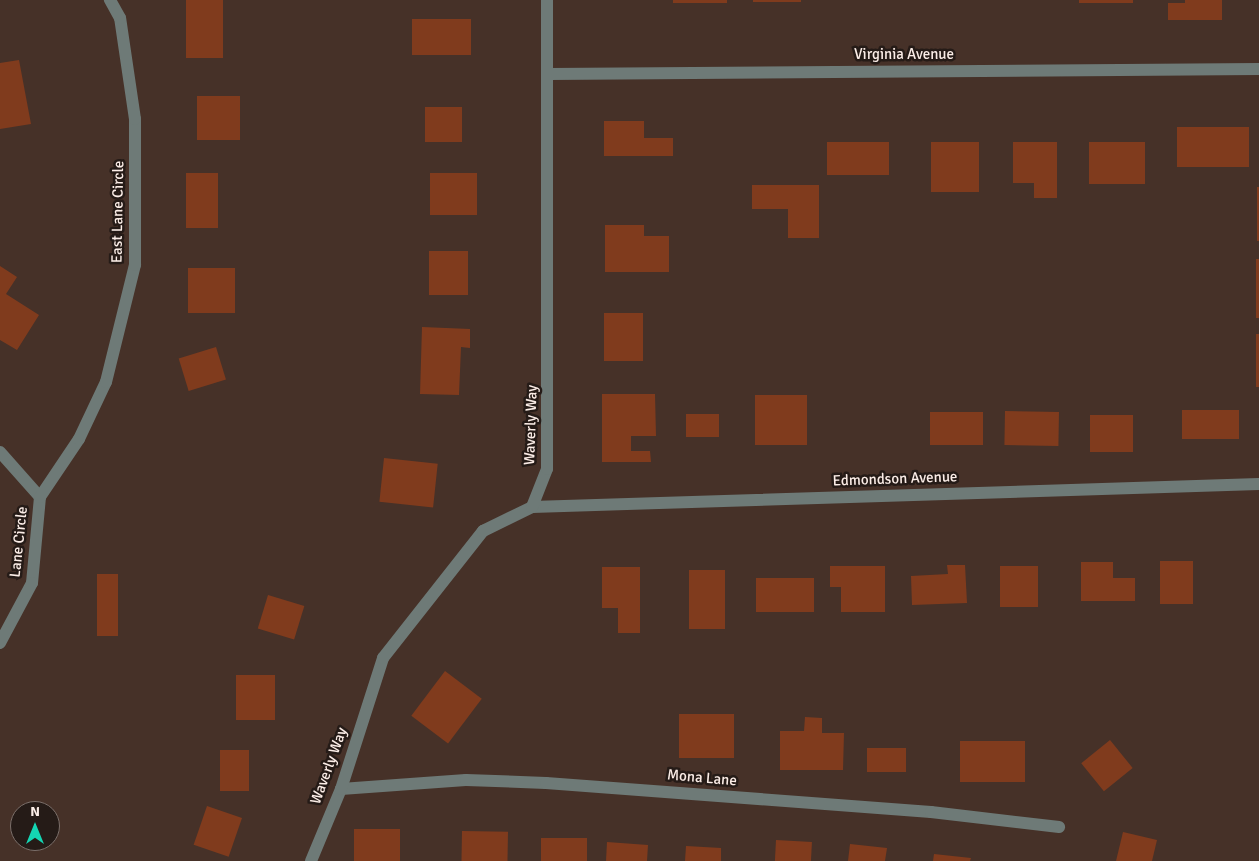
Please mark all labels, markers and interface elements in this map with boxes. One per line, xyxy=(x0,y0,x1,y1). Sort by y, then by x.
street label: Virginia Avenue xyxy=(854,46,954,64)
street label: East Lane Circle xyxy=(108,161,128,263)
street label: Waverly Way xyxy=(521,385,541,465)
street label: Edmondson Avenue xyxy=(832,468,958,490)
street label: Lane Circle xyxy=(6,506,32,578)
street label: Waverly Way xyxy=(307,725,351,807)
street label: Mona Lane xyxy=(666,766,738,790)
north arrow xyxy=(10,801,60,851)
text: N xyxy=(30,803,40,820)

